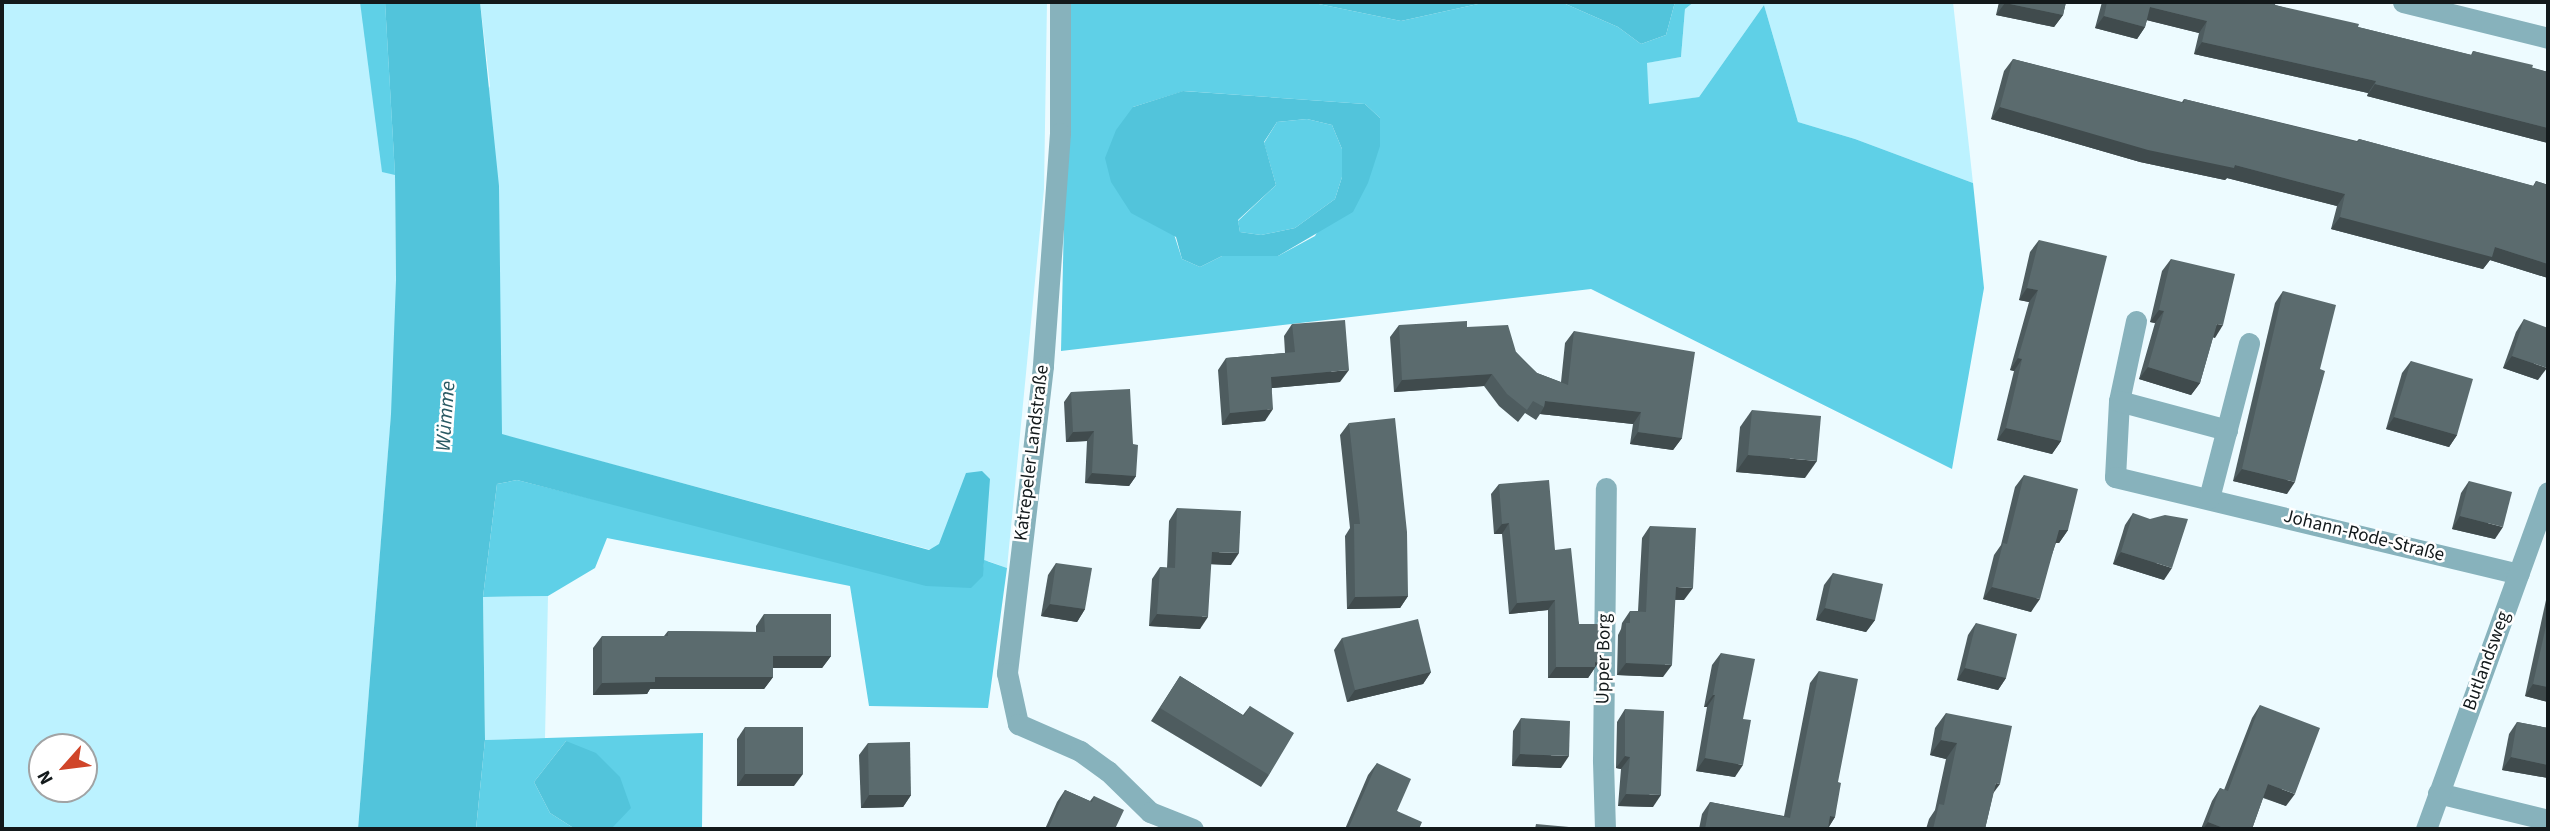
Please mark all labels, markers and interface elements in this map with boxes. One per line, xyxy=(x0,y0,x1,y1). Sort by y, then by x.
street label: Katrepeler Landstraße xyxy=(1010,364,1054,542)
water label: Wümme xyxy=(430,380,460,452)
street label: Johann-Rode-Straße xyxy=(2281,505,2447,567)
street label: Butlandsweg xyxy=(2459,608,2515,714)
street label: Upper Borg xyxy=(1592,614,1616,704)
north arrow xyxy=(28,733,98,803)
text: N xyxy=(31,765,61,789)

